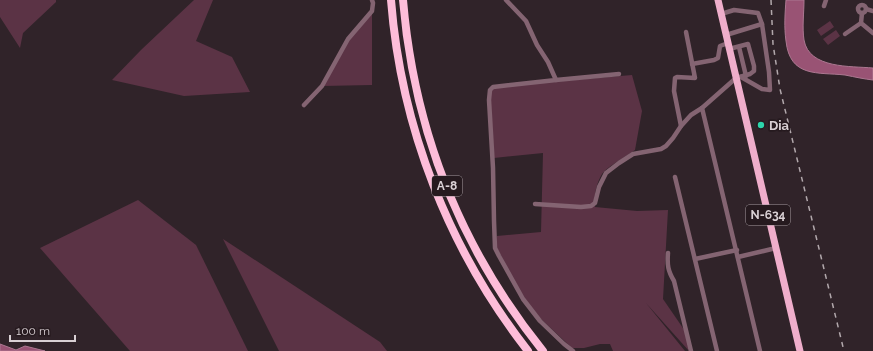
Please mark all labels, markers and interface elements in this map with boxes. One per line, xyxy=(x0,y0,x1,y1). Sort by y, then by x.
place label: Dia xyxy=(769,118,790,133)
marker: Dia xyxy=(756,120,766,130)
road number: A-8 xyxy=(432,176,462,196)
road number: N-634 xyxy=(746,205,790,225)
scale bar xyxy=(10,317,75,343)
text: 100 m xyxy=(16,324,50,338)

